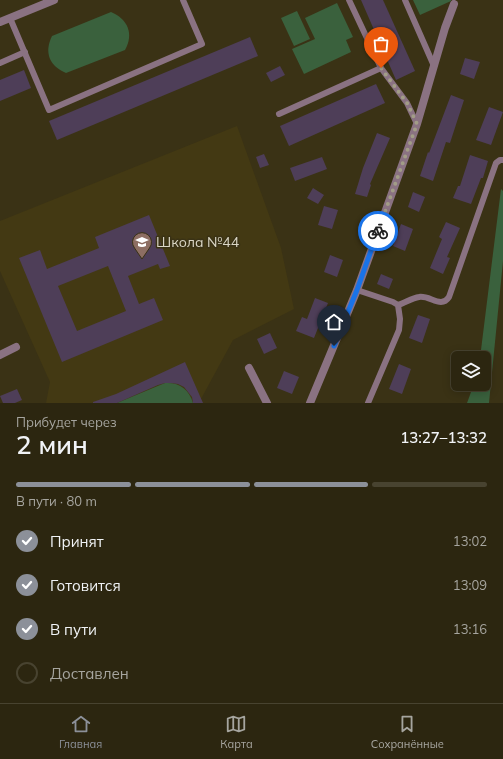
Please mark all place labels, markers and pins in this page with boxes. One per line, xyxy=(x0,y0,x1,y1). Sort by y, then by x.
pin xyxy=(364,27,398,68)
school or university icon: Школа №44 xyxy=(131,231,153,259)
place label: Школа №44 xyxy=(156,233,240,251)
pin xyxy=(317,305,351,346)

